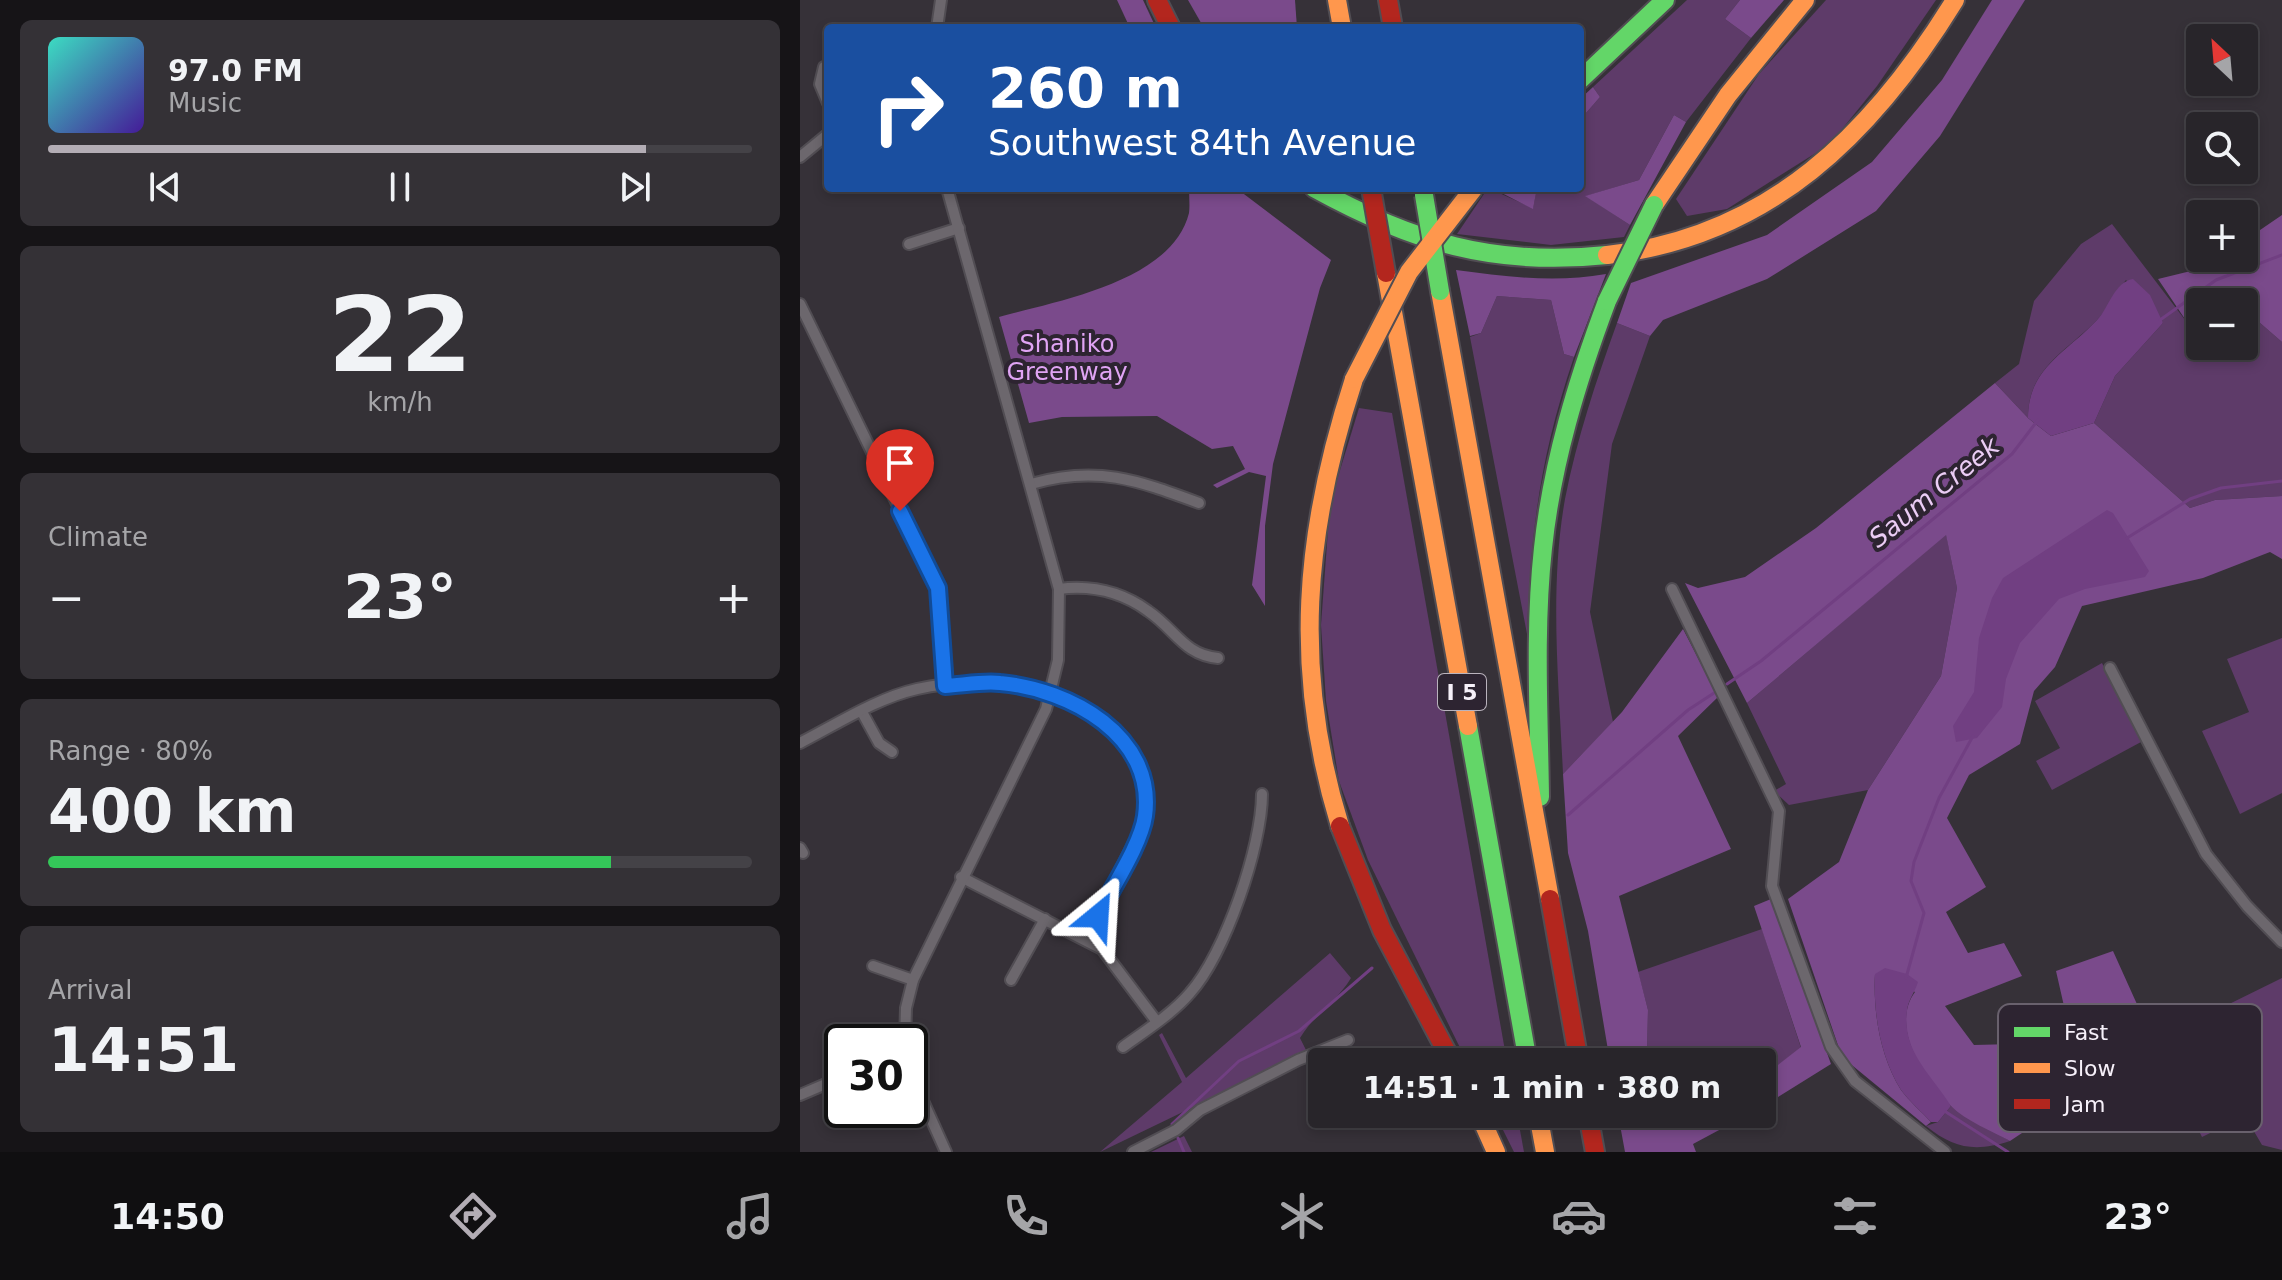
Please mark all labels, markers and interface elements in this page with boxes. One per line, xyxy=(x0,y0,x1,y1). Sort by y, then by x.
north arrow xyxy=(2186,24,2258,96)
map controls xyxy=(2186,24,2258,360)
text: 97.0 FM xyxy=(168,53,303,88)
text: 260 m xyxy=(988,55,1183,120)
icon: right xyxy=(856,56,960,160)
text: Music xyxy=(168,88,242,118)
button: search xyxy=(2186,112,2258,184)
text: Southwest 84th Avenue xyxy=(988,122,1416,163)
icon: previous xyxy=(143,165,187,209)
icon: pause xyxy=(378,165,422,209)
icon: next xyxy=(613,165,657,209)
button: + xyxy=(2186,200,2258,272)
text: 22 xyxy=(328,274,472,396)
button: − xyxy=(2186,288,2258,360)
park label: Shaniko Greenway xyxy=(1006,330,1128,386)
text: km/h xyxy=(367,387,433,417)
pin xyxy=(866,429,934,511)
water label: Saum Creek xyxy=(1863,430,2006,554)
icon: arrive xyxy=(878,441,922,485)
text: Climate xyxy=(48,522,148,552)
text: 23° xyxy=(343,562,457,632)
text: − xyxy=(48,572,85,623)
text: + xyxy=(715,572,752,623)
road number: I 5 xyxy=(1438,674,1486,710)
text: Range · 80% xyxy=(48,736,213,766)
text: 400 km xyxy=(48,776,297,846)
position arrow xyxy=(1056,874,1140,958)
text: Arrival xyxy=(48,975,132,1005)
legend xyxy=(1998,1004,2262,1132)
text: 14:51 xyxy=(48,1015,239,1085)
text: Fast xyxy=(2064,1020,2109,1045)
speed limit sign: 30 xyxy=(824,1024,928,1128)
text: Slow xyxy=(2064,1056,2116,1081)
text: 14:51 · 1 min · 380 m xyxy=(1363,1070,1721,1105)
text: Jam xyxy=(2062,1092,2105,1117)
icon: directions xyxy=(445,1188,501,1244)
icon: music xyxy=(722,1188,778,1244)
icon: phone xyxy=(998,1188,1054,1244)
icon: climate xyxy=(1274,1188,1330,1244)
icon: car xyxy=(1551,1188,1607,1244)
icon: filters xyxy=(1827,1188,1883,1244)
text: 14:50 xyxy=(110,1196,225,1237)
text: 23° xyxy=(2104,1196,2172,1237)

